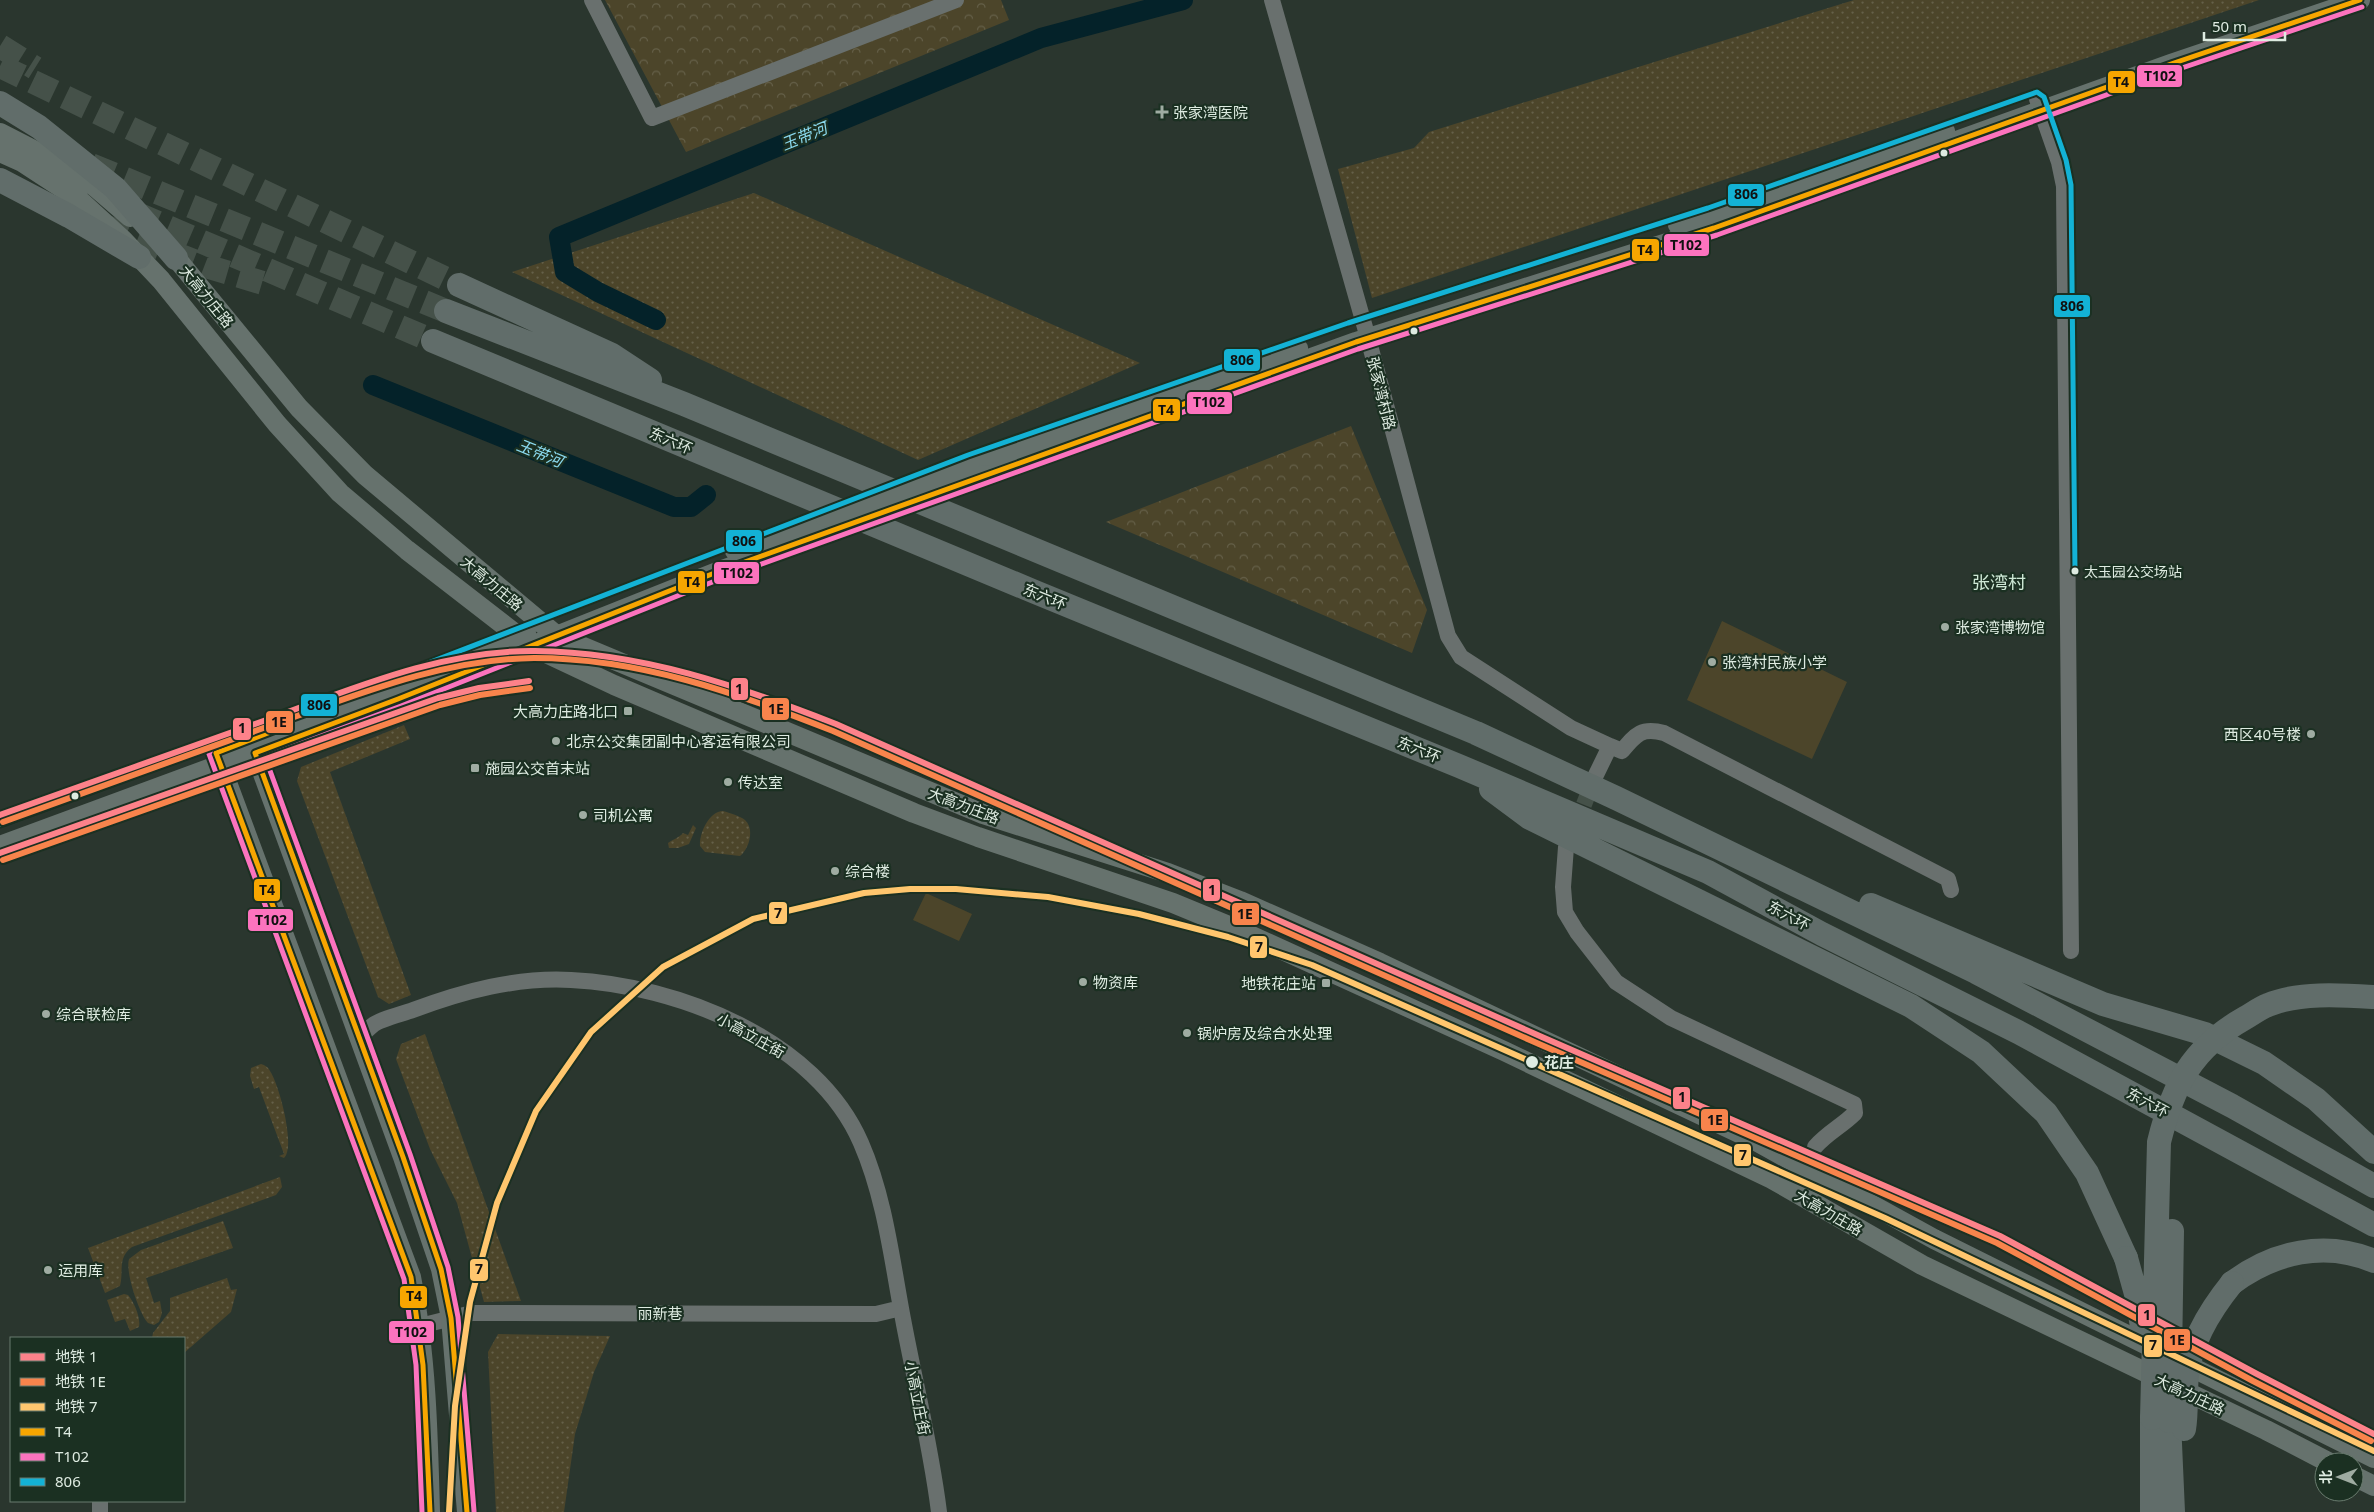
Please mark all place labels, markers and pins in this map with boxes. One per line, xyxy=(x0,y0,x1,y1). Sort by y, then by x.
place label: 张家湾医院 xyxy=(1173,102,1248,122)
marker: 张家湾医院 xyxy=(1155,105,1169,119)
unlabelled marker xyxy=(1939,148,1949,158)
unlabelled marker xyxy=(1409,326,1419,336)
place label: 太玉园公交场站 xyxy=(2084,562,2182,581)
marker: 太玉园公交场站 xyxy=(2070,566,2080,576)
place label: 张家湾博物馆 xyxy=(1955,617,2045,637)
marker: 张家湾博物馆 xyxy=(1939,621,1951,633)
place label: 张湾村民族小学 xyxy=(1722,652,1827,672)
marker: 张湾村民族小学 xyxy=(1706,656,1718,668)
place label: 大高力庄路北口 xyxy=(513,701,618,721)
marker: 大高力庄路北口 xyxy=(622,705,634,717)
place label: 西区40号楼 xyxy=(2224,724,2301,744)
marker: 西区40号楼 xyxy=(2305,728,2317,740)
place label: 北京公交集团副中心客运有限公司 xyxy=(566,731,791,751)
marker: 北京公交集团副中心客运有限公司 xyxy=(550,735,562,747)
place label: 施园公交首末站 xyxy=(485,758,590,778)
marker: 施园公交首末站 xyxy=(469,762,481,774)
place label: 传达室 xyxy=(738,772,783,792)
marker: 传达室 xyxy=(722,776,734,788)
unlabelled marker xyxy=(70,791,80,801)
place label: 司机公寓 xyxy=(593,805,653,825)
marker: 司机公寓 xyxy=(577,809,589,821)
place label: 综合楼 xyxy=(845,861,890,881)
marker: 综合楼 xyxy=(829,865,841,877)
place label: 物资库 xyxy=(1093,972,1138,992)
place label: 地铁花庄站 xyxy=(1241,973,1316,993)
marker: 物资库 xyxy=(1077,976,1089,988)
marker: 地铁花庄站 xyxy=(1320,977,1332,989)
place label: 综合联检库 xyxy=(56,1004,131,1024)
marker: 综合联检库 xyxy=(40,1008,52,1020)
place label: 锅炉房及综合水处理 xyxy=(1197,1023,1332,1043)
marker: 锅炉房及综合水处理 xyxy=(1181,1027,1193,1039)
place label: 花庄 xyxy=(1544,1052,1574,1072)
marker: 花庄 xyxy=(1524,1054,1540,1070)
place label: 运用库 xyxy=(58,1260,103,1280)
marker: 运用库 xyxy=(42,1264,54,1276)

